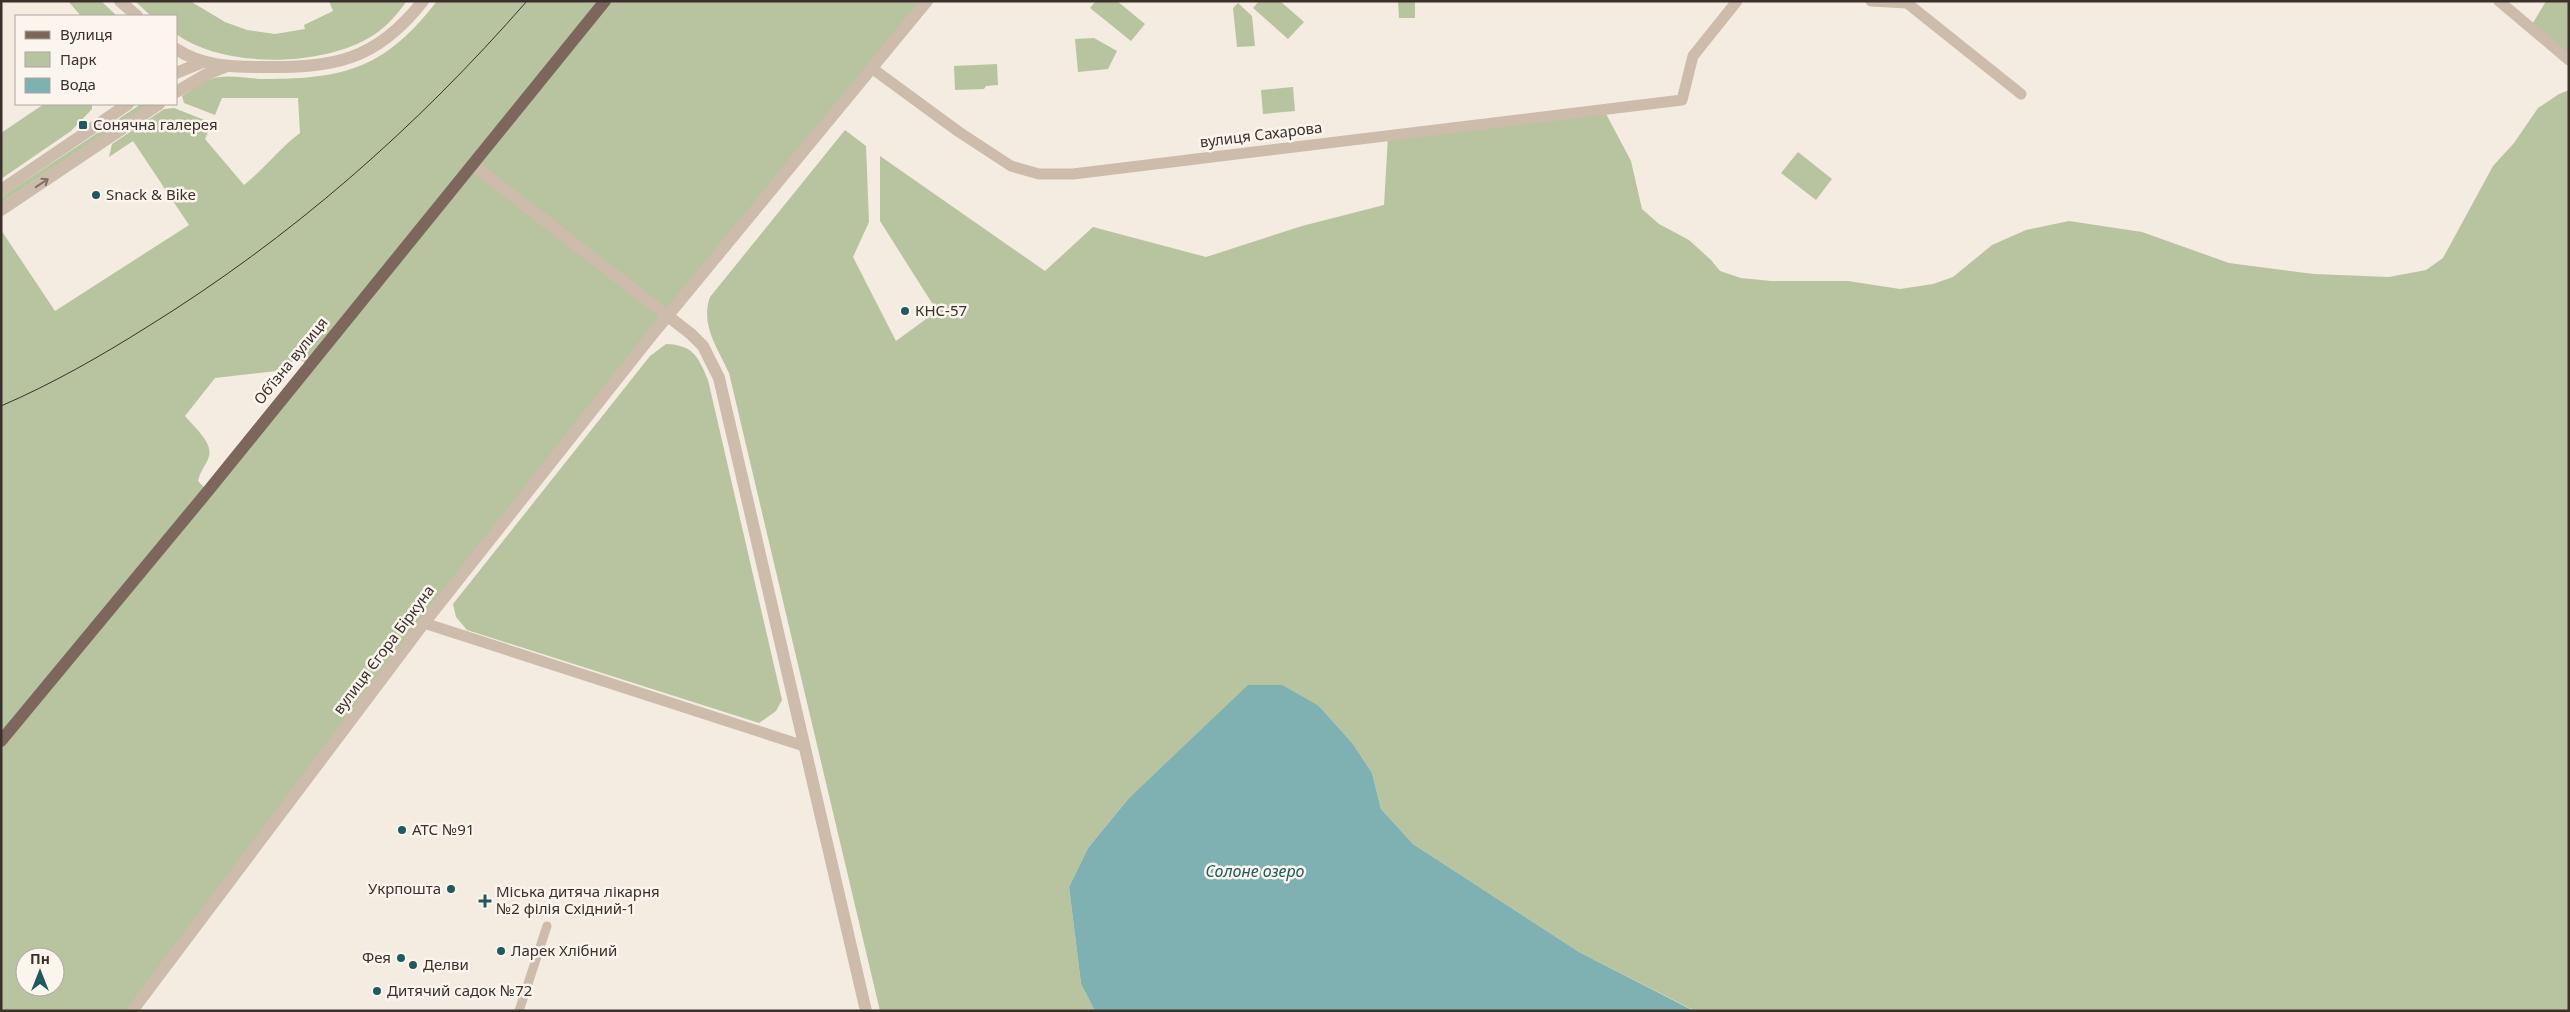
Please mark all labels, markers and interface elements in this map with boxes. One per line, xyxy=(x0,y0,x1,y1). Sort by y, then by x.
legend xyxy=(15,15,178,105)
text: Вулиця xyxy=(60,24,113,44)
text: Парк xyxy=(60,49,96,69)
text: Вода xyxy=(60,74,96,94)
place label: Сонячна галерея xyxy=(93,114,218,134)
street label: вулиця Сахарова xyxy=(1199,117,1323,151)
marker: Сонячна галерея xyxy=(77,119,89,131)
one-way arrow xyxy=(35,178,49,188)
place label: Snack & Bike xyxy=(106,184,196,204)
marker: Snack & Bike xyxy=(90,189,102,201)
place label: КНС-57 xyxy=(915,300,967,320)
marker: КНС-57 xyxy=(899,305,911,317)
street label: Обʼїзна вулиця xyxy=(249,313,332,408)
street label: вулиця Єгора Біркуна xyxy=(328,581,438,718)
place label: АТС №91 xyxy=(412,819,475,839)
marker: АТС №91 xyxy=(396,824,408,836)
water label: Солоне озеро xyxy=(1205,860,1305,882)
place label: Укрпошта xyxy=(368,878,441,898)
place label: Міська дитяча лікарня №2 філія Східний-1 xyxy=(496,881,660,918)
marker: Укрпошта xyxy=(445,883,457,895)
marker: Міська дитяча лікарня №2 філія Східний-1 xyxy=(478,894,492,908)
place label: Ларек Хлібний xyxy=(511,940,617,960)
marker: Ларек Хлібний xyxy=(495,945,507,957)
north arrow xyxy=(15,947,65,997)
place label: Фея xyxy=(362,947,391,967)
text: Пн xyxy=(30,949,50,968)
marker: Фея xyxy=(395,952,407,964)
place label: Делви xyxy=(423,954,469,974)
marker: Делви xyxy=(407,959,419,971)
place label: Дитячий садок №72 xyxy=(387,980,532,1000)
marker: Дитячий садок №72 xyxy=(371,985,383,997)

